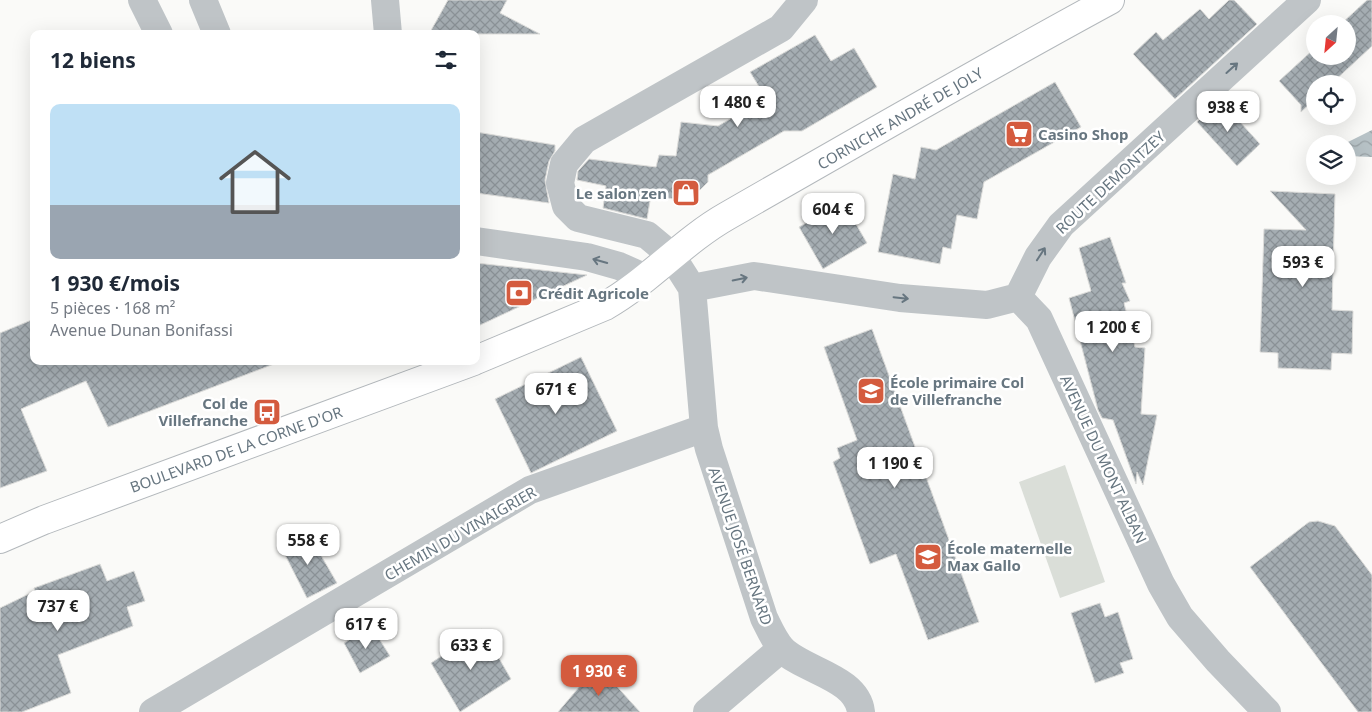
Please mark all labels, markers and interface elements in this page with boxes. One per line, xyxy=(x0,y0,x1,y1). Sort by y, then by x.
north arrow xyxy=(1306,15,1356,65)
map controls xyxy=(1306,15,1356,185)
text: 12 biens xyxy=(50,46,136,74)
icon: filters xyxy=(432,46,460,74)
street label: CORNICHE ANDRÉ DE JOLY xyxy=(814,62,987,174)
one-way arrow xyxy=(1226,62,1239,74)
button: locate xyxy=(1306,75,1356,125)
pin: 1 480 € xyxy=(692,86,784,128)
pin: 938 € xyxy=(1193,90,1263,133)
text: 1 480 € xyxy=(711,91,765,113)
text: 938 € xyxy=(1208,96,1248,118)
supermarket icon: Casino Shop xyxy=(1004,119,1034,149)
place label: Casino Shop xyxy=(1038,124,1129,144)
street label: ROUTE DEMONTZEY xyxy=(1051,126,1169,238)
button: layers xyxy=(1306,135,1356,185)
icon: home xyxy=(210,137,300,227)
shop icon: Le salon zen xyxy=(671,178,701,208)
place label: Le salon zen xyxy=(576,183,667,203)
pin: 604 € xyxy=(798,192,868,235)
text: 604 € xyxy=(813,198,853,220)
pin: 593 € xyxy=(1268,246,1338,288)
one-way arrow xyxy=(1036,247,1046,261)
text: 593 € xyxy=(1283,251,1323,273)
one-way arrow xyxy=(593,255,609,265)
text: 1 930 €/mois xyxy=(50,269,180,297)
one-way arrow xyxy=(731,273,747,283)
bank icon: Crédit Agricole xyxy=(504,278,534,308)
place label: Crédit Agricole xyxy=(538,283,649,303)
one-way arrow xyxy=(892,293,908,303)
text: 5 pièces · 168 m² xyxy=(50,297,175,319)
pin: 1 200 € xyxy=(1067,310,1159,353)
text: 1 200 € xyxy=(1086,316,1140,338)
text: Avenue Dunan Bonifassi xyxy=(50,319,233,341)
street label: AVENUE DU MONT ALBAN xyxy=(1056,371,1152,547)
pin: 671 € xyxy=(521,372,591,415)
place label: École primaire Col de Villefranche xyxy=(890,372,1024,409)
school or university icon: École primaire Col de Villefranche xyxy=(856,376,886,406)
text: 671 € xyxy=(536,378,576,400)
place label: Col de Villefranche xyxy=(158,393,248,430)
bus stop icon: Col de Villefranche xyxy=(252,397,282,427)
street label: BOULEVARD DE LA CORNE D'OR xyxy=(127,401,346,497)
pin: 1 190 € xyxy=(849,446,941,489)
text: 1 190 € xyxy=(868,452,922,474)
street label: AVENUE JOSÉ BERNARD xyxy=(705,464,777,628)
street label: CHEMIN DU VINAIGRIER xyxy=(381,481,540,585)
pin: 558 € xyxy=(273,524,343,566)
text: 558 € xyxy=(288,529,328,551)
place label: École maternelle Max Gallo xyxy=(947,538,1072,575)
school or university icon: École maternelle Max Gallo xyxy=(913,542,943,572)
pin: 737 € xyxy=(23,590,93,632)
text: 737 € xyxy=(38,595,78,617)
pin: 617 € xyxy=(331,608,401,650)
text: 617 € xyxy=(346,613,386,635)
pin: 633 € xyxy=(436,628,506,671)
text: 633 € xyxy=(451,634,491,656)
pin: 1 930 € xyxy=(553,654,645,697)
text: 1 930 € xyxy=(572,660,626,682)

